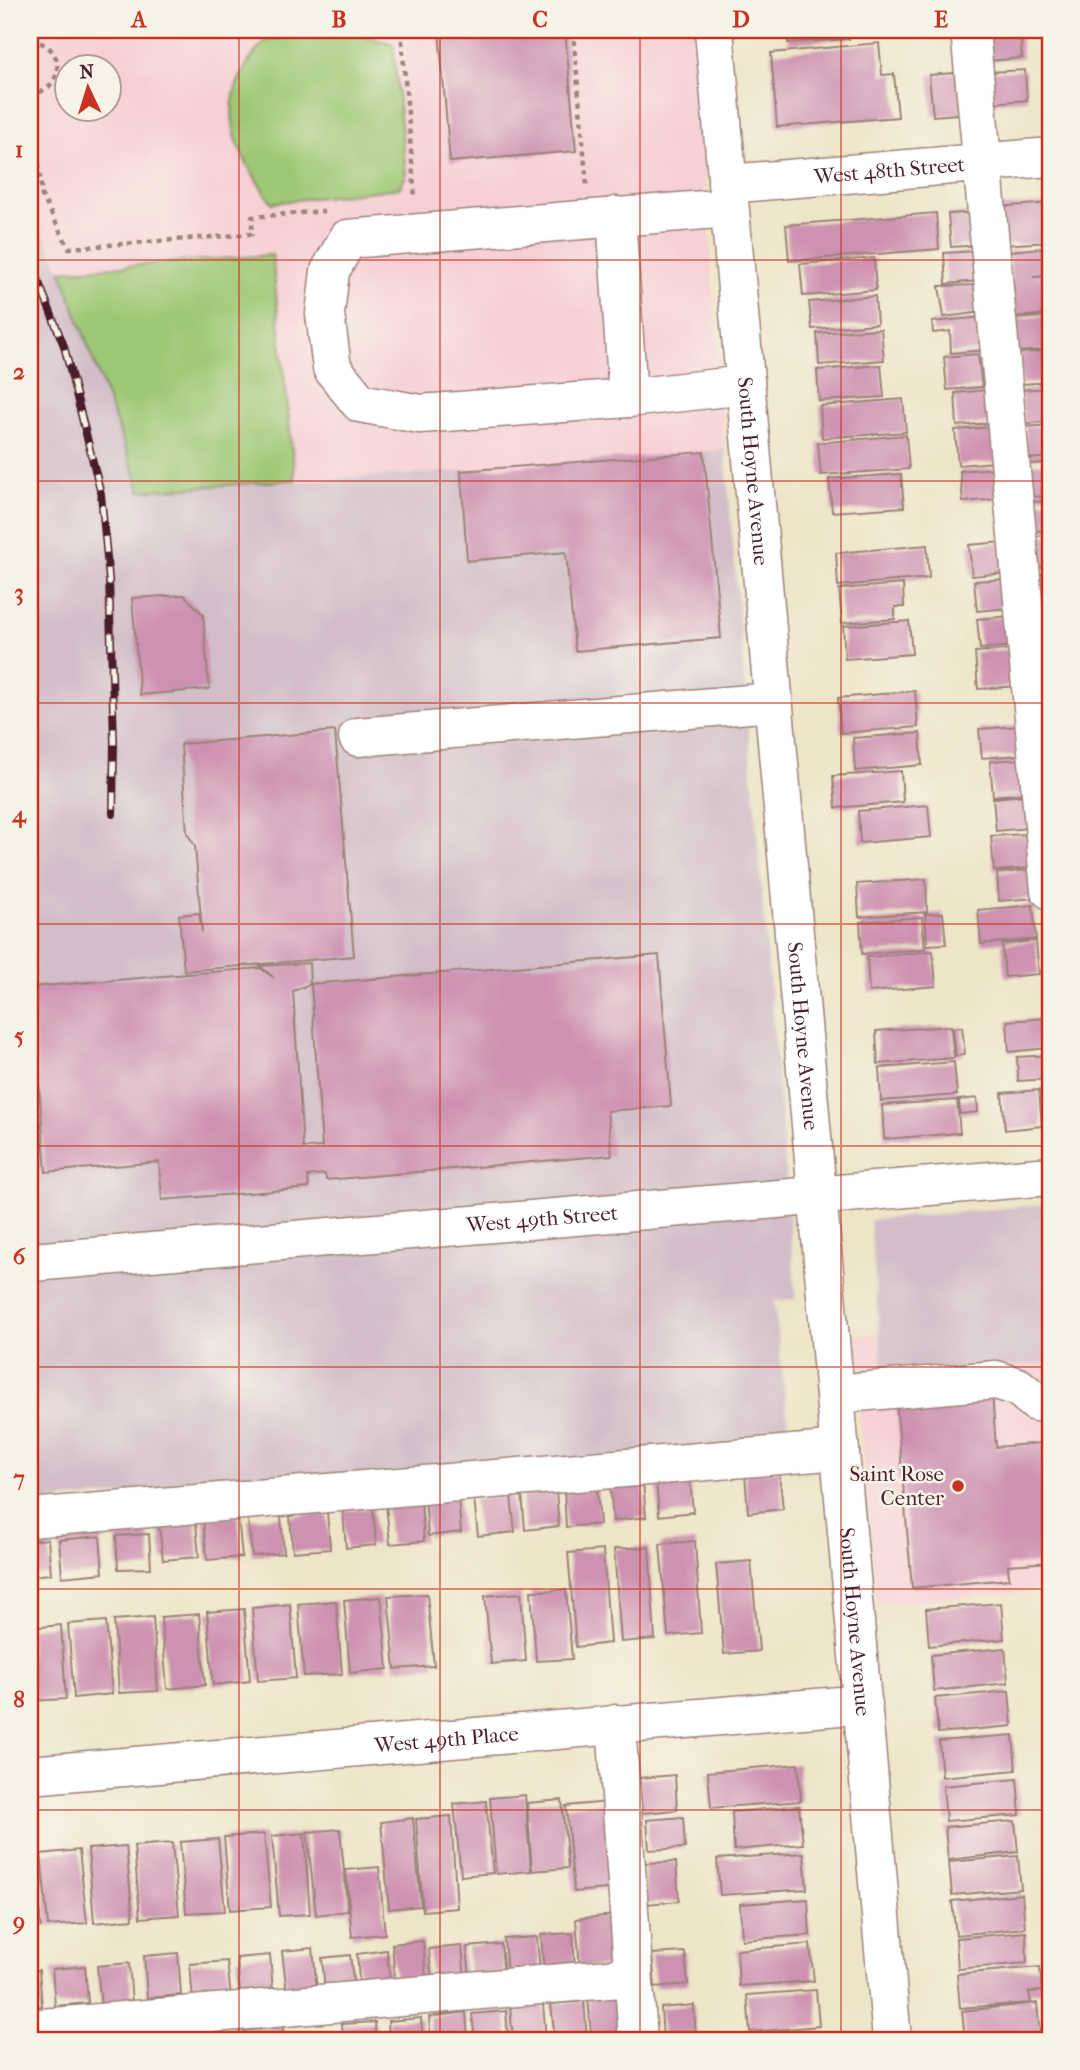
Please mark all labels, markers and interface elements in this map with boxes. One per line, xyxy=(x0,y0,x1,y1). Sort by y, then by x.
text: A xyxy=(130,6,148,33)
text: B xyxy=(332,6,347,33)
text: C xyxy=(532,6,548,33)
text: D xyxy=(732,6,750,33)
text: E xyxy=(934,6,948,33)
north arrow xyxy=(52,52,122,122)
text: N xyxy=(79,61,95,84)
text: 1 xyxy=(15,136,23,163)
street label: West 48th Street xyxy=(812,152,966,189)
text: 2 xyxy=(13,358,25,385)
street label: South Hoyne Avenue xyxy=(733,376,773,567)
text: 3 xyxy=(14,579,24,606)
text: 4 xyxy=(11,801,27,828)
street label: South Hoyne Avenue xyxy=(783,941,823,1131)
text: 5 xyxy=(14,1022,24,1049)
street label: West 49th Street xyxy=(464,1201,619,1237)
text: 6 xyxy=(13,1243,26,1270)
place label: Saint Rose Center xyxy=(849,1462,944,1510)
text: 7 xyxy=(12,1465,25,1492)
marker: Saint Rose Center xyxy=(950,1478,966,1494)
street label: South Hoyne Avenue xyxy=(835,1526,875,1717)
text: 8 xyxy=(13,1686,25,1713)
street label: West 49th Place xyxy=(372,1721,520,1758)
text: 9 xyxy=(12,1908,25,1935)

